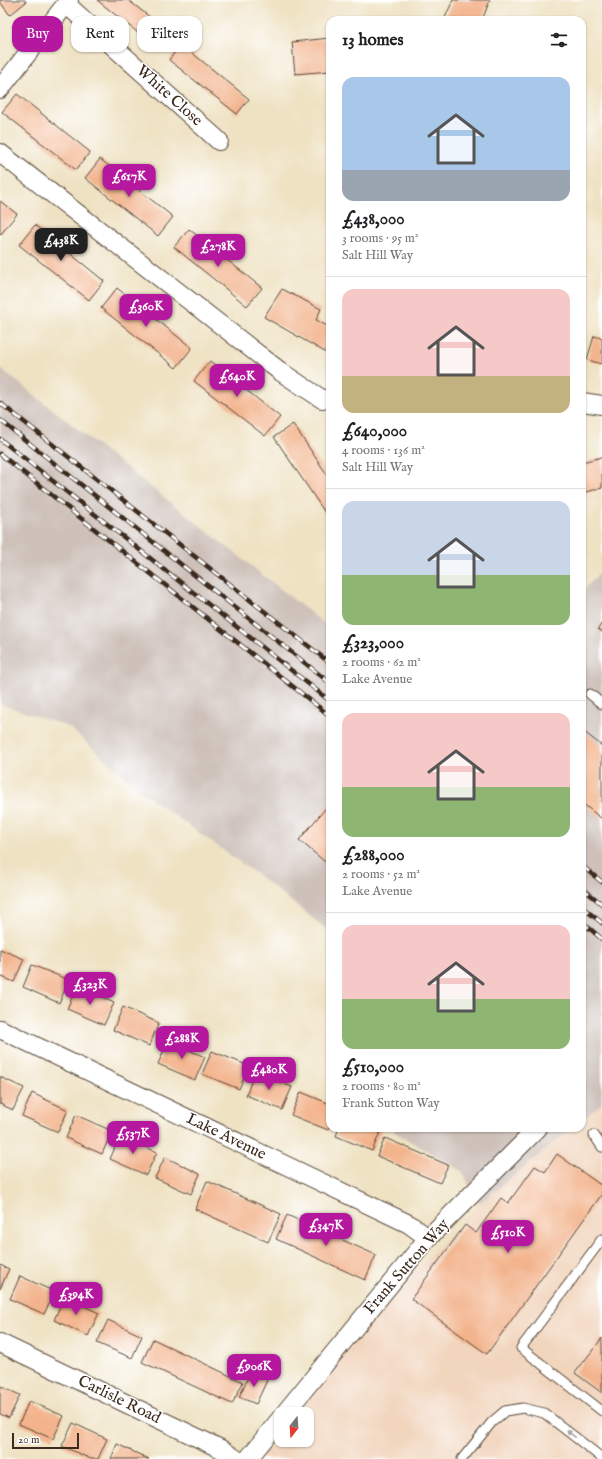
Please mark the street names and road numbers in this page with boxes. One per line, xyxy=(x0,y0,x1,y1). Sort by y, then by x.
street label: White Close xyxy=(132,61,206,131)
street label: Lake Avenue xyxy=(183,1109,269,1165)
street label: Frank Sutton Way xyxy=(360,1215,454,1319)
street label: Carlisle Road xyxy=(74,1371,164,1429)

